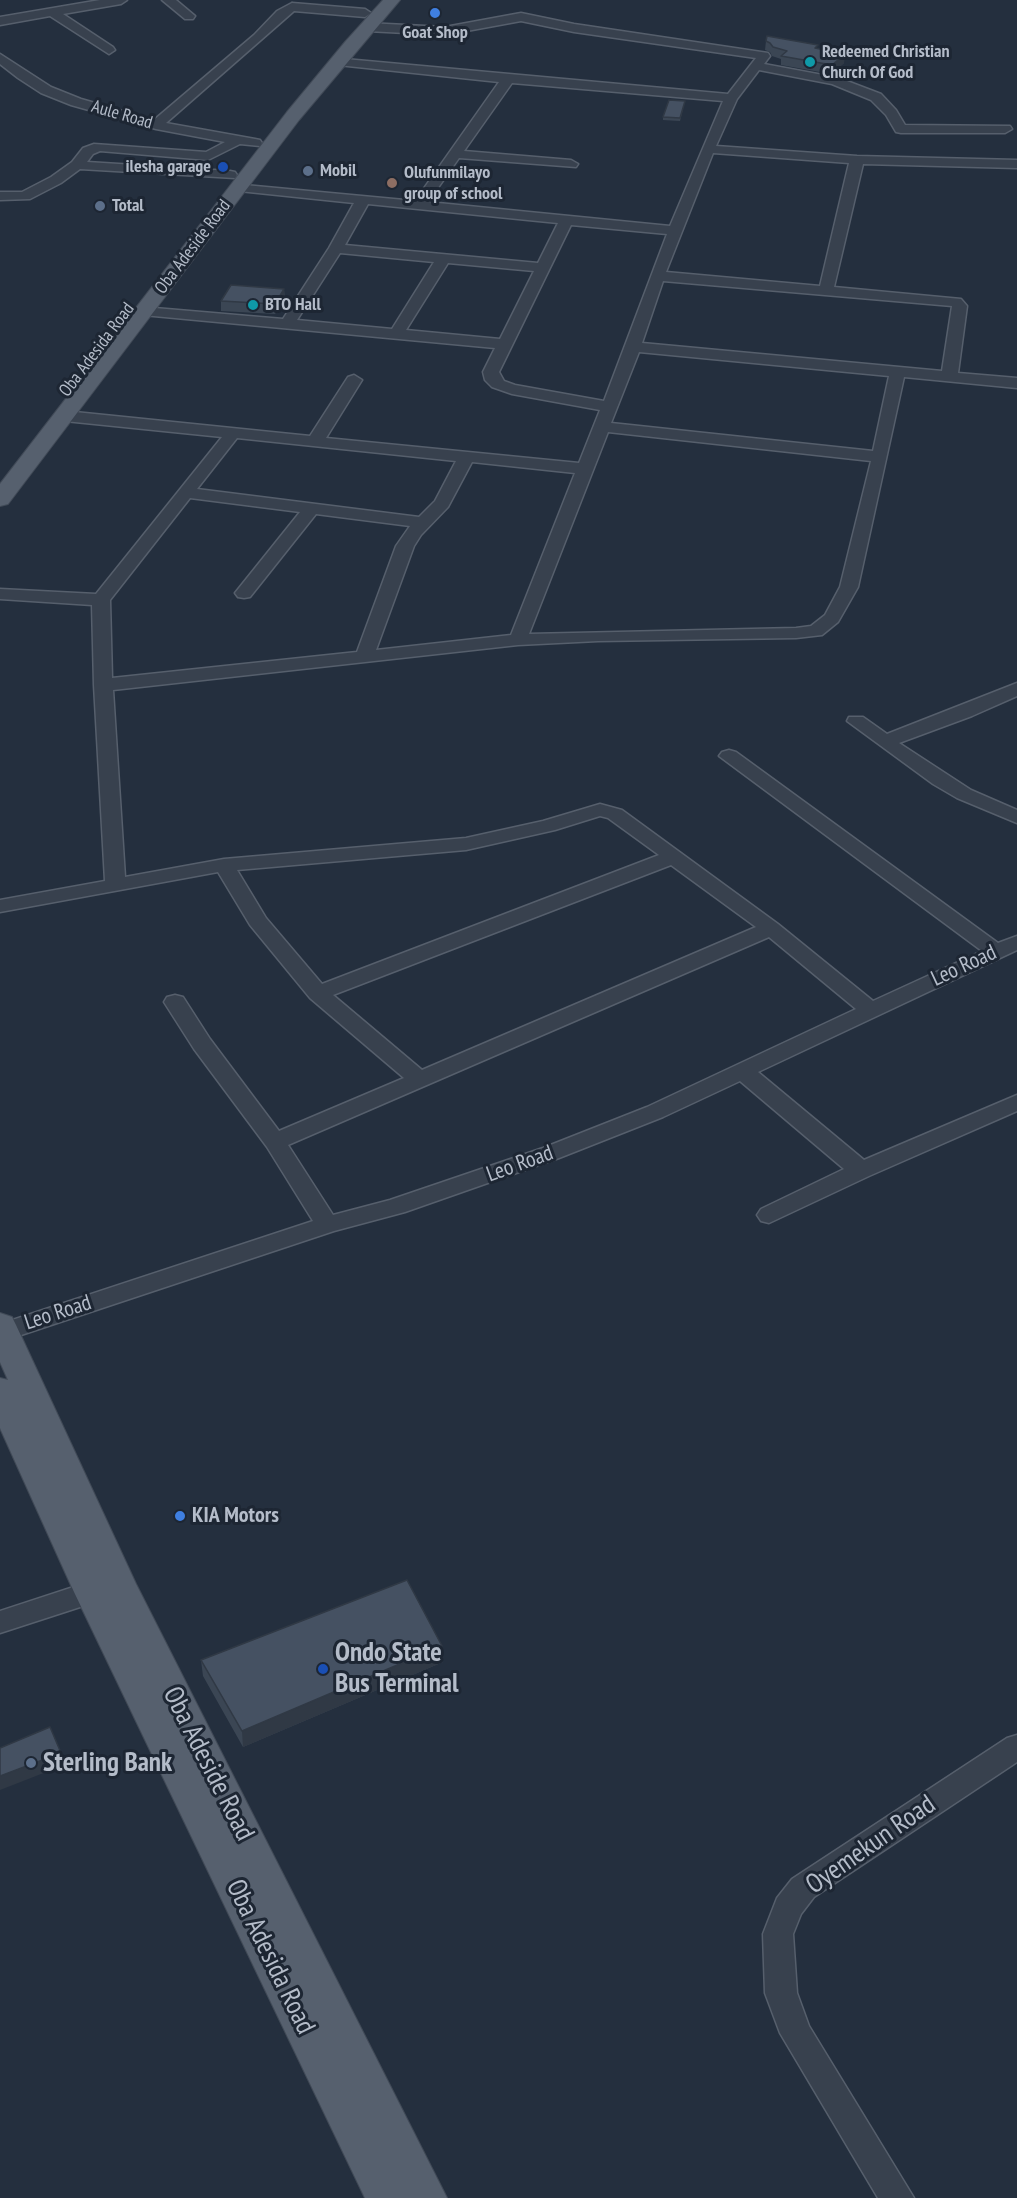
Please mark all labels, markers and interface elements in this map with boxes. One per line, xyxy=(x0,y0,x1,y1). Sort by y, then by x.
marker: Goat Shop xyxy=(428,6,442,20)
place label: Goat Shop xyxy=(402,22,468,44)
place label: Redeemed Christian Church Of God xyxy=(822,41,950,84)
marker: Redeemed Christian Church Of God xyxy=(803,55,817,69)
street label: Aule Road xyxy=(89,96,155,134)
place label: ilesha garage xyxy=(126,156,211,178)
marker: ilesha garage xyxy=(216,160,230,174)
place label: Mobil xyxy=(320,160,356,182)
place label: Olufunmilayo group of school xyxy=(404,162,502,204)
marker: Mobil xyxy=(301,164,315,178)
marker: Olufunmilayo group of school xyxy=(385,176,399,190)
place label: Total xyxy=(112,195,144,217)
street label: Oba Adeside Road xyxy=(151,196,235,298)
marker: Total xyxy=(93,199,107,213)
place label: BTO Hall xyxy=(265,294,321,316)
marker: BTO Hall xyxy=(246,298,260,312)
street label: Oba Adesida Road xyxy=(55,299,139,401)
street label: Leo Road xyxy=(927,940,1001,992)
street label: Leo Road xyxy=(483,1140,557,1188)
street label: Leo Road xyxy=(21,1290,95,1336)
place label: KIA Motors xyxy=(192,1503,279,1529)
marker: KIA Motors xyxy=(173,1509,187,1523)
place label: Ondo State Bus Terminal xyxy=(335,1637,458,1700)
marker: Ondo State Bus Terminal xyxy=(316,1662,330,1676)
street label: Oba Adeside Road xyxy=(155,1682,261,1846)
place label: Sterling Bank xyxy=(43,1747,172,1779)
marker: Sterling Bank xyxy=(24,1756,38,1770)
street label: Oyemekun Road xyxy=(800,1789,942,1901)
street label: Oba Adesida Road xyxy=(219,1874,321,2040)

